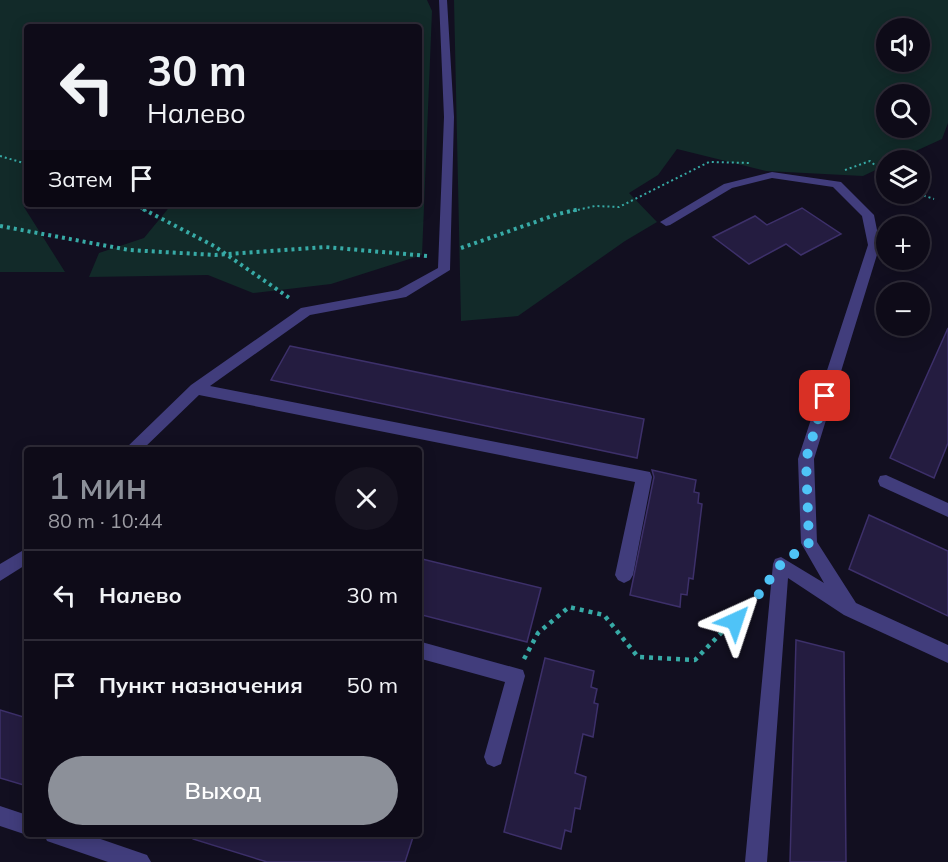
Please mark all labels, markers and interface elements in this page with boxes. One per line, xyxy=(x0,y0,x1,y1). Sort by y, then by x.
map controls xyxy=(876,18,930,336)
button: sound xyxy=(876,18,930,72)
text: 30 m xyxy=(147,44,247,97)
icon: left xyxy=(48,48,126,126)
button: search xyxy=(876,84,930,138)
text: Налево xyxy=(147,96,246,130)
button: layers xyxy=(876,150,930,204)
icon: arrive xyxy=(125,162,158,195)
text: Затем xyxy=(48,165,113,193)
button: + xyxy=(876,216,930,270)
button: − xyxy=(876,282,930,336)
pin xyxy=(799,370,850,421)
icon: arrive xyxy=(808,379,841,412)
text: 1 мин xyxy=(48,463,147,508)
button: close xyxy=(335,467,398,530)
text: 80 m · 10:44 xyxy=(48,508,162,533)
icon: left xyxy=(48,579,81,612)
text: Налево xyxy=(99,581,182,609)
text: 30 m xyxy=(347,581,398,609)
position arrow xyxy=(703,589,767,653)
icon: arrive xyxy=(48,669,81,702)
text: Пункт назначения xyxy=(99,671,303,699)
text: 50 m xyxy=(347,671,398,699)
button: Выход xyxy=(48,756,398,825)

